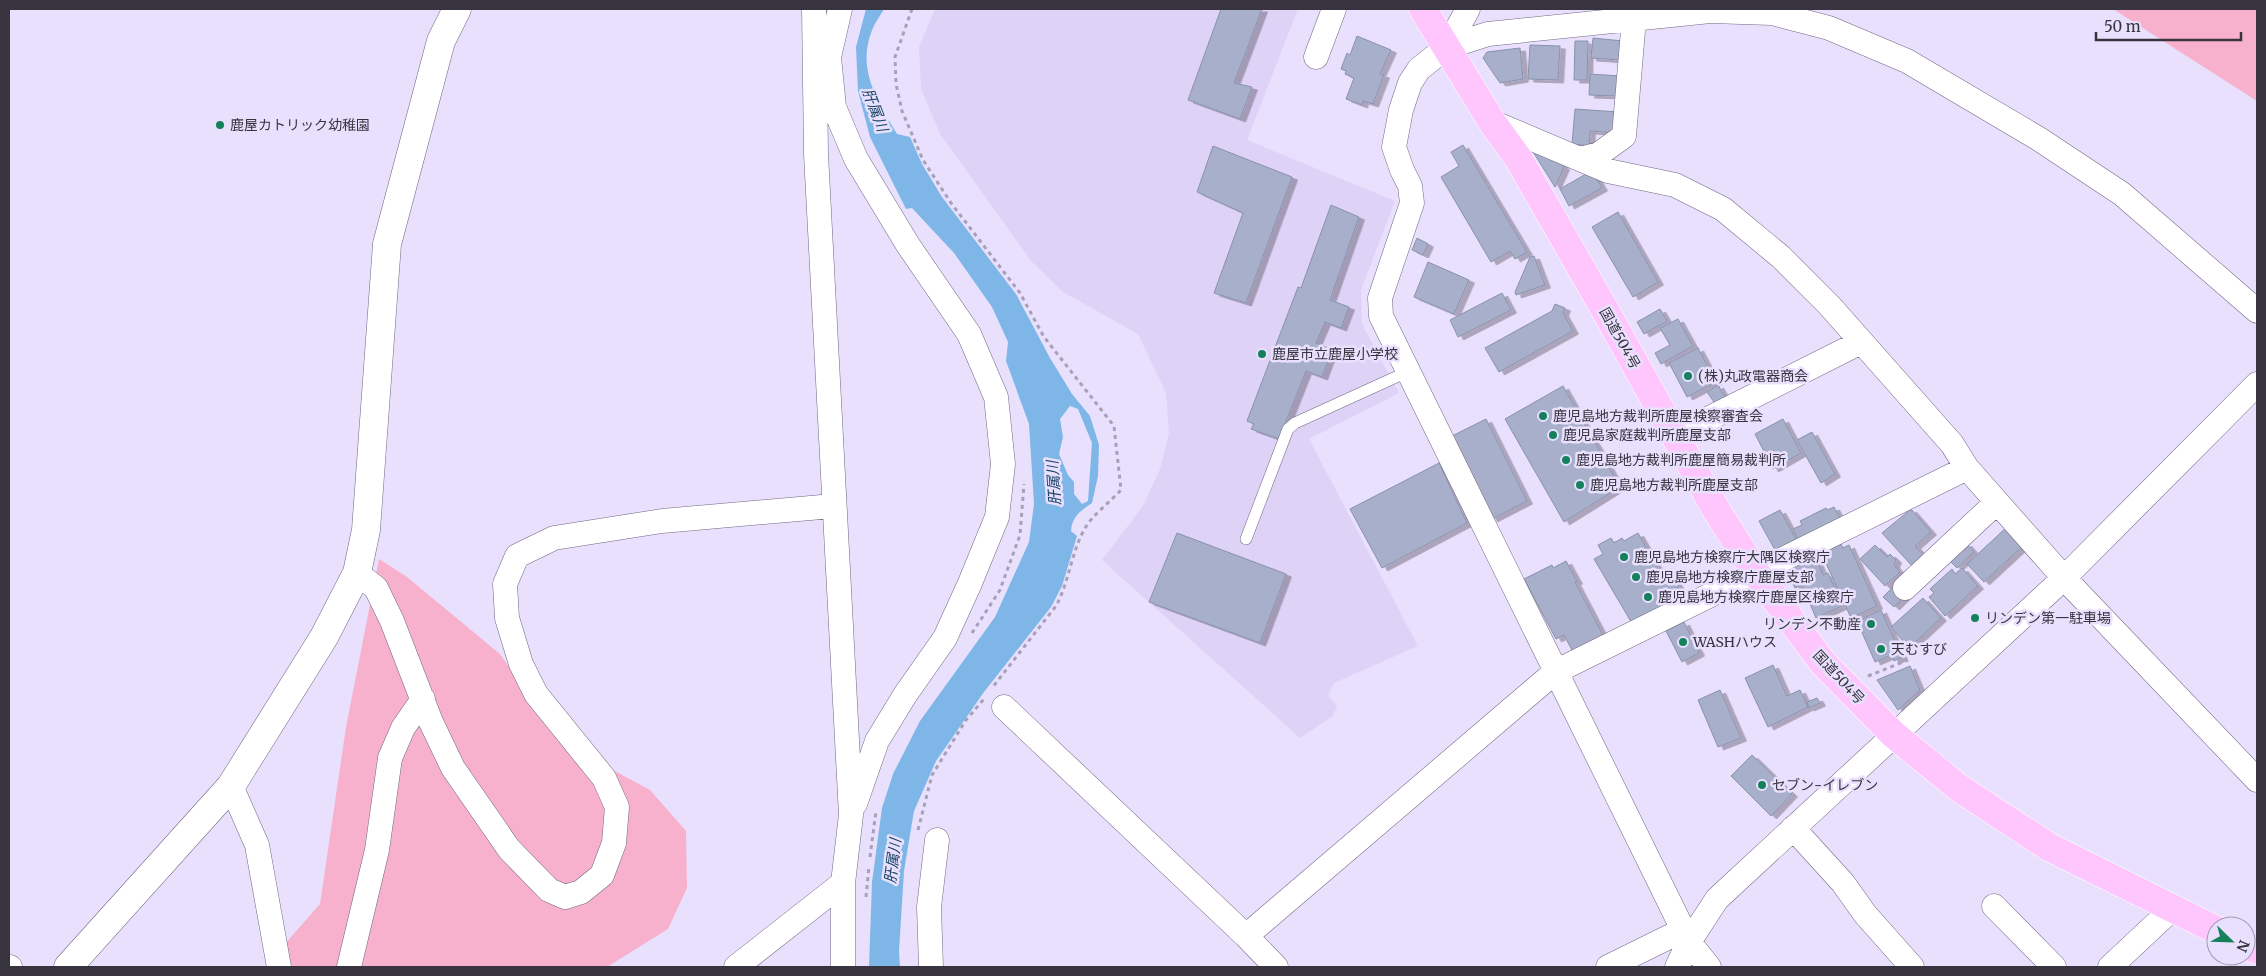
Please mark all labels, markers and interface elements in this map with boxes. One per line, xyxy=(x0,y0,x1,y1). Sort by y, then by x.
scale bar xyxy=(2096,10,2241,42)
text: 50 m xyxy=(2104,17,2141,36)
water label: 肝属川 xyxy=(859,85,893,136)
place label: 鹿屋カトリック幼稚園 xyxy=(230,116,370,134)
marker: 鹿屋カトリック幼稚園 xyxy=(214,119,226,131)
street label: 国道504号 xyxy=(1596,304,1644,372)
place label: 鹿屋市立鹿屋小学校 xyxy=(1272,345,1398,363)
marker: 鹿屋市立鹿屋小学校 xyxy=(1256,348,1268,360)
place label: (株)丸政電器商会 xyxy=(1698,367,1808,385)
marker: (株)丸政電器商会 xyxy=(1682,370,1694,382)
place label: 鹿児島地方裁判所鹿屋検察審査会 xyxy=(1553,407,1763,425)
marker: 鹿児島地方裁判所鹿屋検察審査会 xyxy=(1537,410,1549,422)
place label: 鹿児島家庭裁判所鹿屋支部 xyxy=(1563,426,1731,444)
marker: 鹿児島家庭裁判所鹿屋支部 xyxy=(1547,429,1559,441)
place label: 鹿児島地方裁判所鹿屋簡易裁判所 xyxy=(1576,451,1786,469)
marker: 鹿児島地方裁判所鹿屋簡易裁判所 xyxy=(1560,454,1572,466)
water label: 肝属川 xyxy=(1042,458,1065,506)
place label: 鹿児島地方裁判所鹿屋支部 xyxy=(1590,476,1758,494)
marker: 鹿児島地方裁判所鹿屋支部 xyxy=(1574,479,1586,491)
place label: 鹿児島地方検察庁大隅区検察庁 xyxy=(1634,548,1830,566)
marker: 鹿児島地方検察庁大隅区検察庁 xyxy=(1618,551,1630,563)
place label: 鹿児島地方検察庁鹿屋支部 xyxy=(1646,568,1814,586)
marker: 鹿児島地方検察庁鹿屋支部 xyxy=(1630,571,1642,583)
place label: 鹿児島地方検察庁鹿屋区検察庁 xyxy=(1658,588,1854,606)
marker: 鹿児島地方検察庁鹿屋区検察庁 xyxy=(1642,591,1654,603)
place label: リンデン第一駐車場 xyxy=(1985,609,2111,627)
marker: リンデン第一駐車場 xyxy=(1969,612,1981,624)
place label: リンデン不動産 xyxy=(1763,615,1861,633)
marker: リンデン不動産 xyxy=(1865,618,1877,630)
place label: WASHハウス xyxy=(1692,633,1777,651)
marker: WASHハウス xyxy=(1677,636,1689,648)
place label: 天むすび xyxy=(1891,640,1947,658)
marker: 天むすび xyxy=(1875,643,1887,655)
street label: 国道504号 xyxy=(1809,646,1869,708)
place label: セブン-イレブン xyxy=(1772,776,1878,794)
marker: セブン-イレブン xyxy=(1756,779,1768,791)
water label: 肝属川 xyxy=(880,835,905,884)
north arrow xyxy=(2206,916,2256,966)
text: N xyxy=(2233,937,2253,955)

